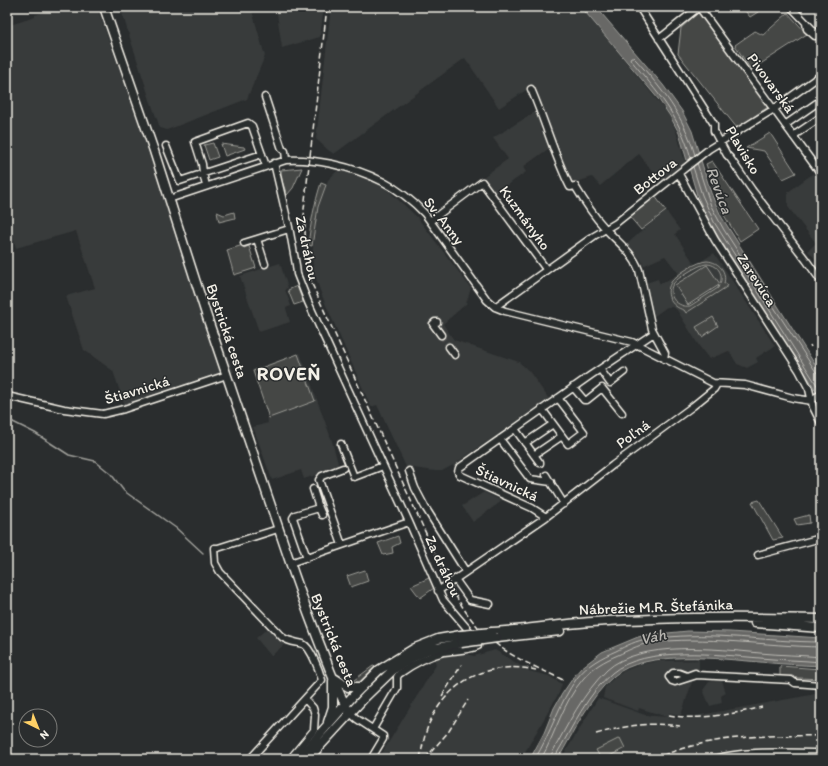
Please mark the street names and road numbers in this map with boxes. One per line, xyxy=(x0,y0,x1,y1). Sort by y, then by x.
street label: Pivovarská xyxy=(743,49,799,117)
street label: Plavisko xyxy=(721,122,765,178)
street label: Bottova xyxy=(630,153,681,199)
street label: Kuzmányho xyxy=(496,182,554,254)
street label: Sv. Anny xyxy=(420,194,468,248)
street label: Za dráhou xyxy=(291,214,323,283)
street label: Zarevúca xyxy=(733,250,781,310)
street label: Bystrická cesta xyxy=(202,281,252,381)
street label: Štiavnická xyxy=(102,372,172,408)
street label: Poľná xyxy=(613,416,654,452)
street label: Štiavnická xyxy=(473,461,541,505)
street label: Za dráhou xyxy=(421,533,465,600)
street label: Bystrická cesta xyxy=(307,591,361,689)
street label: Nábrežie M.R. Štefánika xyxy=(579,595,734,619)

